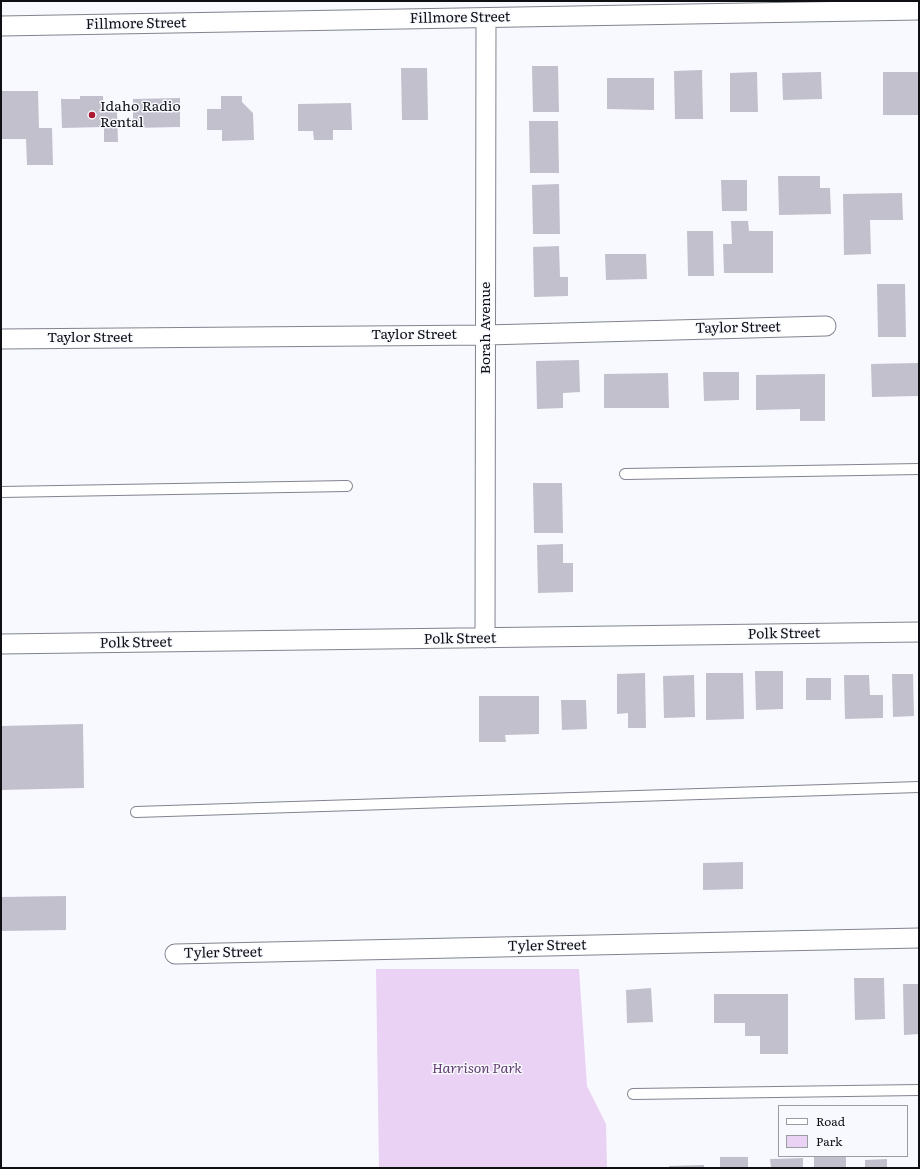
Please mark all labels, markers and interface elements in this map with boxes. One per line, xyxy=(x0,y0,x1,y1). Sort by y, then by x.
street label: Fillmore Street xyxy=(410,9,510,27)
street label: Fillmore Street xyxy=(86,15,186,33)
place label: Idaho Radio Rental xyxy=(100,99,181,132)
marker: Idaho Radio Rental xyxy=(87,110,97,120)
street label: Borah Avenue xyxy=(478,282,494,374)
street label: Taylor Street xyxy=(695,319,781,337)
street label: Taylor Street xyxy=(371,327,457,343)
street label: Taylor Street xyxy=(47,330,133,346)
street label: Polk Street xyxy=(748,625,820,643)
street label: Polk Street xyxy=(424,630,496,648)
street label: Polk Street xyxy=(100,634,172,652)
street label: Tyler Street xyxy=(507,937,587,955)
street label: Tyler Street xyxy=(183,944,263,962)
park label: Harrison Park xyxy=(432,1061,522,1077)
legend xyxy=(778,1105,908,1157)
text: Road xyxy=(816,1112,845,1130)
text: Park xyxy=(816,1132,842,1150)

